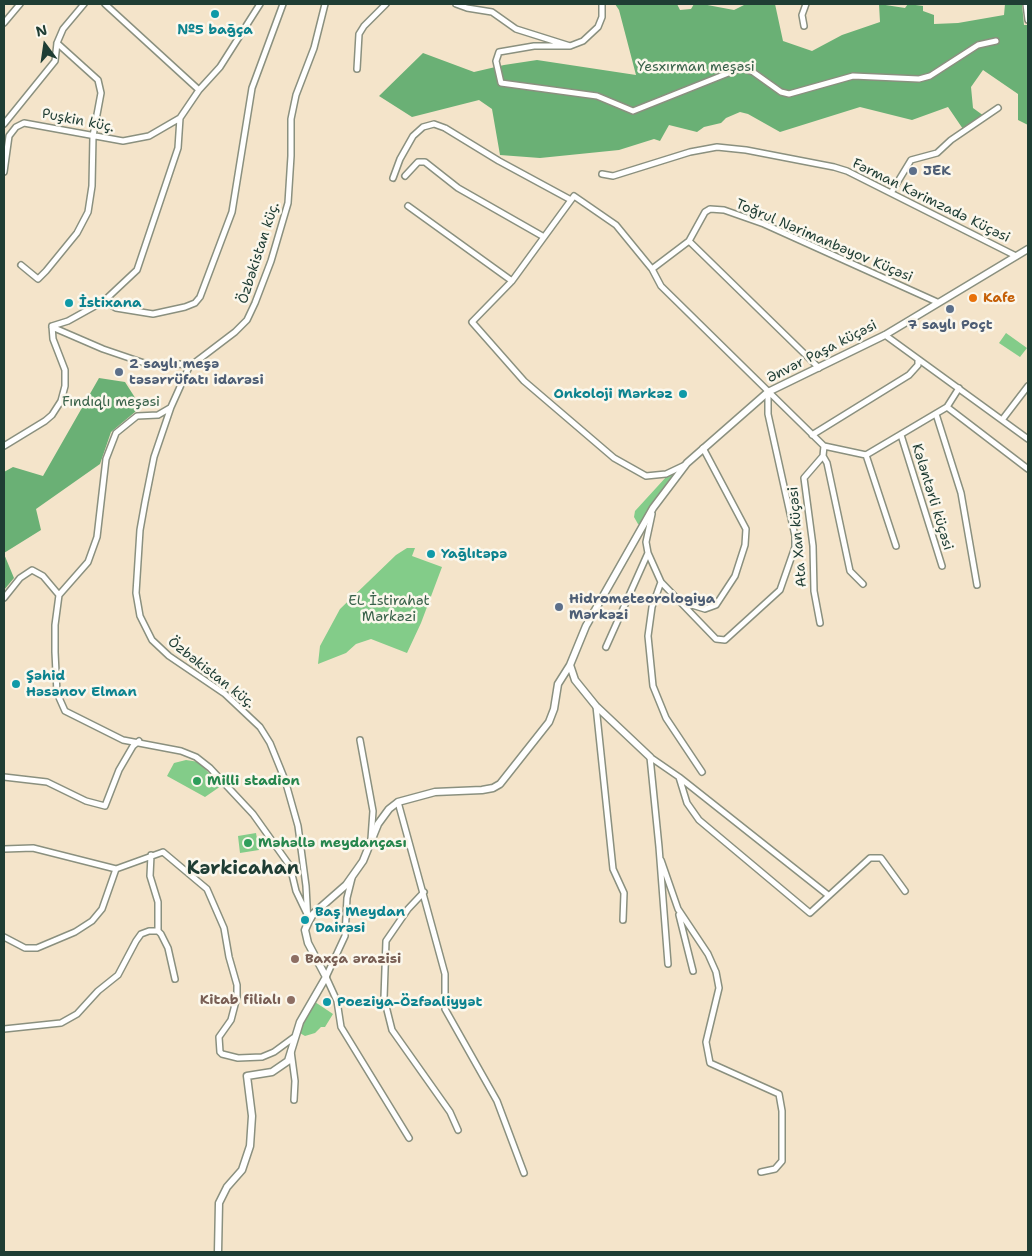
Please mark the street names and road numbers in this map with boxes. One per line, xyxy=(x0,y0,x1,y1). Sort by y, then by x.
street label: Puşkin küç. xyxy=(40,106,116,136)
street label: Fərman Kərimzadə Küçəsi xyxy=(850,155,1012,247)
street label: Toğrul Nərimanbəyov Küçəsi xyxy=(733,196,915,286)
street label: Özbəkistan küç. xyxy=(235,200,283,306)
street label: Ənvər Paşa küçəsi xyxy=(764,317,880,387)
street label: Kələntərli küçəsi xyxy=(908,442,956,552)
street label: Ata Xan küçəsi xyxy=(785,486,811,588)
street label: Özbəkistan küç. xyxy=(164,634,258,712)

